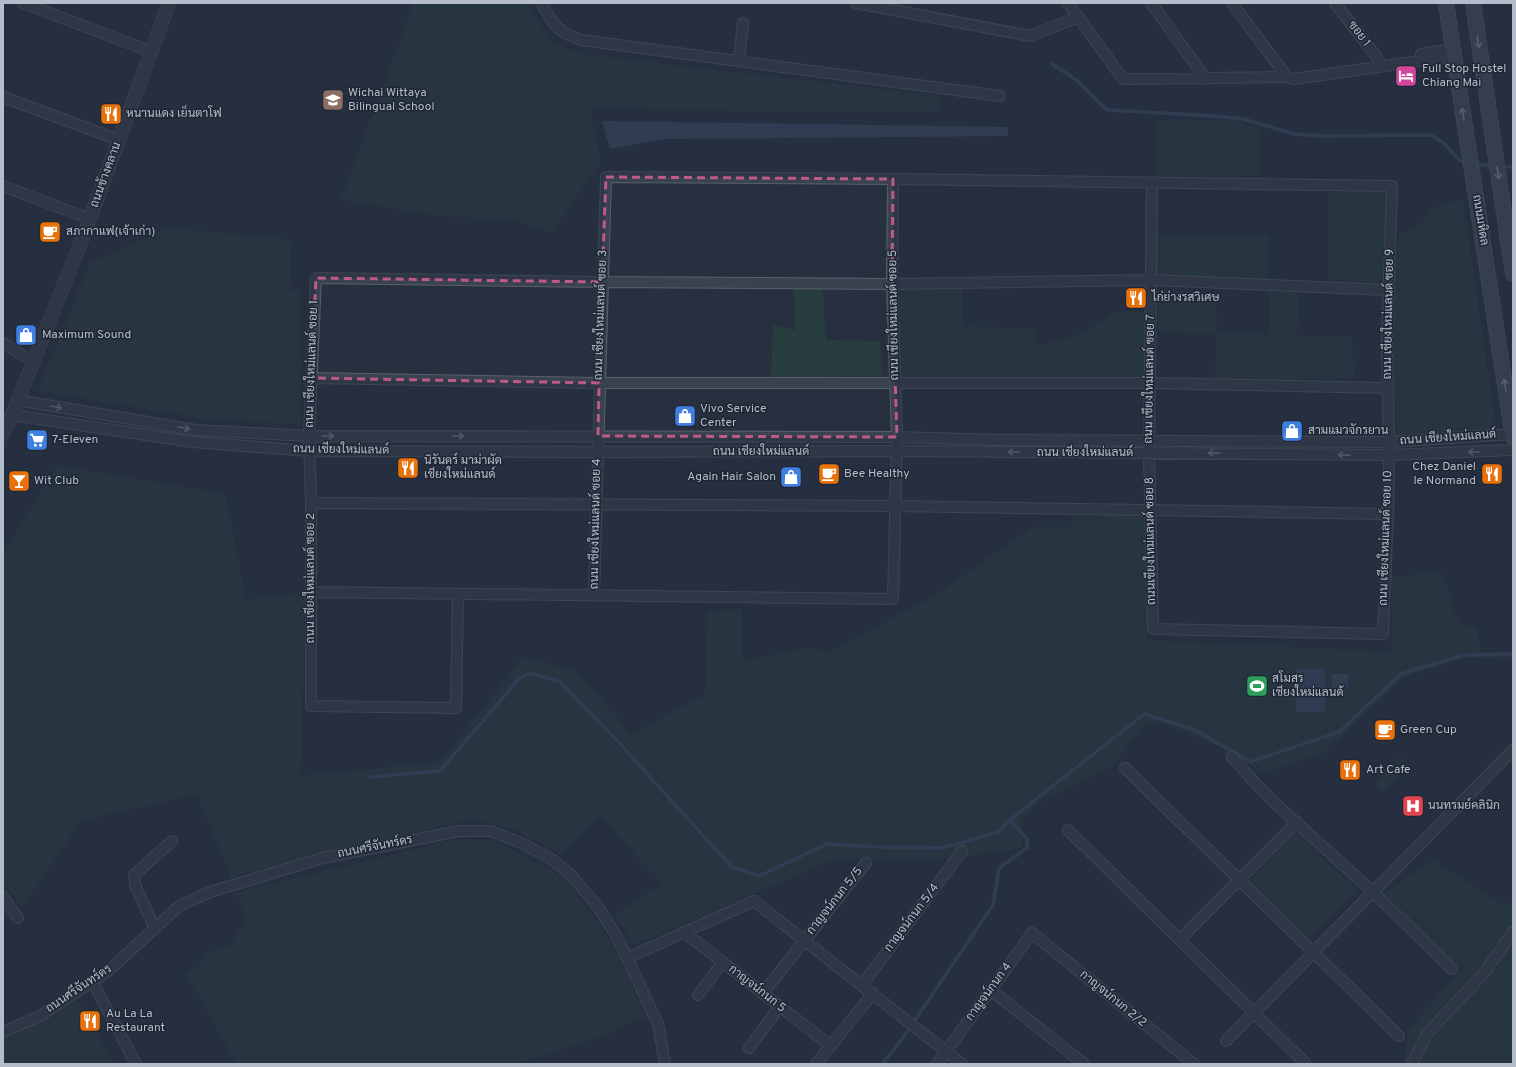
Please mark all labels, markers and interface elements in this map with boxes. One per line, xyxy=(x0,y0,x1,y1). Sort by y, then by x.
street label: ซอย 1 xyxy=(1344,18,1374,50)
one-way arrow xyxy=(1474,35,1482,48)
place label: Full Stop Hostel Chiang Mai xyxy=(1422,61,1506,91)
hotel icon: Full Stop Hostel Chiang Mai xyxy=(1393,63,1419,89)
place label: Wichai Wittaya Bilingual School xyxy=(348,85,435,115)
school or university icon: Wichai Wittaya Bilingual School xyxy=(320,87,346,113)
restaurant icon: หนานแดง เย็นตาโฟ xyxy=(98,101,124,127)
place label: หนานแดง เย็นตาโฟ xyxy=(126,104,222,122)
one-way arrow xyxy=(1459,107,1467,120)
street label: ถนนช้างคลาน xyxy=(87,140,125,210)
one-way arrow xyxy=(1494,166,1502,179)
street label: ถนนมหิดล xyxy=(1468,193,1492,247)
cafe icon: สภากาแฟ(เจ้าเก่า) xyxy=(37,219,63,245)
place label: สภากาแฟ(เจ้าเก่า) xyxy=(66,224,155,240)
street label: ถนน เชียงใหม่แลนด์ ซอย 3 xyxy=(590,249,611,381)
street label: ถนน เชียงใหม่แลนด์ ซอย 5 xyxy=(884,249,903,381)
street label: ถนน เชียงใหม่แลนด์ ซอย 9 xyxy=(1379,249,1398,379)
restaurant icon: ไก่ย่างรสวิเศษ xyxy=(1123,285,1149,311)
place label: ไก่ย่างรสวิเศษ xyxy=(1151,289,1221,306)
street label: ถนน เชียงใหม่แลนด์ ซอย 1 xyxy=(301,300,322,428)
street label: ถนน เชียงใหม่แลนด์ ซอย 7 xyxy=(1140,314,1159,444)
shop icon: Maximum Sound xyxy=(13,322,39,348)
place label: Maximum Sound xyxy=(42,327,131,343)
one-way arrow xyxy=(1501,379,1509,392)
place label: Vivo Service Center xyxy=(700,401,767,431)
one-way arrow xyxy=(49,403,62,411)
shop icon: Vivo Service Center xyxy=(672,403,698,429)
shop icon: สามแมวจักรยาน xyxy=(1279,418,1305,444)
place label: สามแมวจักรยาน xyxy=(1308,423,1389,439)
one-way arrow xyxy=(177,425,190,433)
street label: ถนน เชียงใหม่แลนด์ xyxy=(1399,426,1497,449)
supermarket icon: 7-Eleven xyxy=(24,427,50,453)
place label: 7-Eleven xyxy=(52,432,98,448)
one-way arrow xyxy=(321,432,334,440)
one-way arrow xyxy=(451,432,464,440)
street label: ถนน เชียงใหม่แลนด์ xyxy=(293,440,389,459)
street label: ถนน เชียงใหม่แลนด์ xyxy=(713,443,809,460)
street label: ถนน เชียงใหม่แลนด์ xyxy=(1037,444,1133,461)
one-way arrow xyxy=(1008,448,1021,456)
one-way arrow xyxy=(1468,448,1481,456)
one-way arrow xyxy=(1208,449,1221,457)
one-way arrow xyxy=(1338,451,1351,459)
place label: นิรันดร์ มาม่าผัด เชียงใหม่แลนด์ xyxy=(424,452,502,483)
restaurant icon: นิรันดร์ มาม่าผัด เชียงใหม่แลนด์ xyxy=(395,455,421,481)
street label: ถนน เชียงใหม่แลนด์ ซอย 4 xyxy=(586,458,605,590)
place label: Chez Daniel le Normand xyxy=(1412,459,1476,489)
cafe icon: Bee Healthy xyxy=(816,461,842,487)
restaurant icon: Chez Daniel le Normand xyxy=(1479,461,1505,487)
shop icon: Again Hair Salon xyxy=(778,464,804,490)
place label: Bee Healthy xyxy=(844,466,910,482)
bar icon: Wit Club xyxy=(6,468,32,494)
place label: Again Hair Salon xyxy=(687,469,776,485)
street label: ถนน เชียงใหม่แลนด์ ซอย 10 xyxy=(1375,470,1396,606)
place label: Wit Club xyxy=(34,473,79,489)
street label: ถนนเชียงใหม่แลนด์ ซอย 8 xyxy=(1141,477,1160,605)
street label: ถนน เชียงใหม่แลนด์ ซอย 2 xyxy=(302,513,319,643)
place label: สโมสร เชียงใหม่แลนด้ xyxy=(1272,670,1344,701)
sports icon: สโมสร เชียงใหม่แลนด้ xyxy=(1244,673,1270,699)
cafe icon: Green Cup xyxy=(1372,717,1398,743)
place label: Green Cup xyxy=(1400,722,1457,738)
restaurant icon: Art Cafe xyxy=(1337,757,1363,783)
place label: Art Cafe xyxy=(1366,762,1411,778)
hospital icon: นนทรมย์คลินิก xyxy=(1400,793,1426,819)
place label: นนทรมย์คลินิก xyxy=(1428,797,1500,814)
street label: ถนนศรีจันทร์ดร xyxy=(336,831,414,862)
street label: กาญจน์กนก 5/5 xyxy=(803,863,867,938)
street label: กาญจน์กนก 5/4 xyxy=(880,880,943,956)
street label: กาญจน์กนก 4 xyxy=(962,959,1016,1025)
street label: ถนนศรีจันทร์ดร xyxy=(42,960,115,1017)
street label: กาญจน์กนก 5 xyxy=(725,961,790,1016)
street label: กาญจน์กนก 2/2 xyxy=(1076,966,1150,1031)
place label: Au La La Restaurant xyxy=(106,1006,165,1036)
restaurant icon: Au La La Restaurant xyxy=(77,1008,103,1034)

